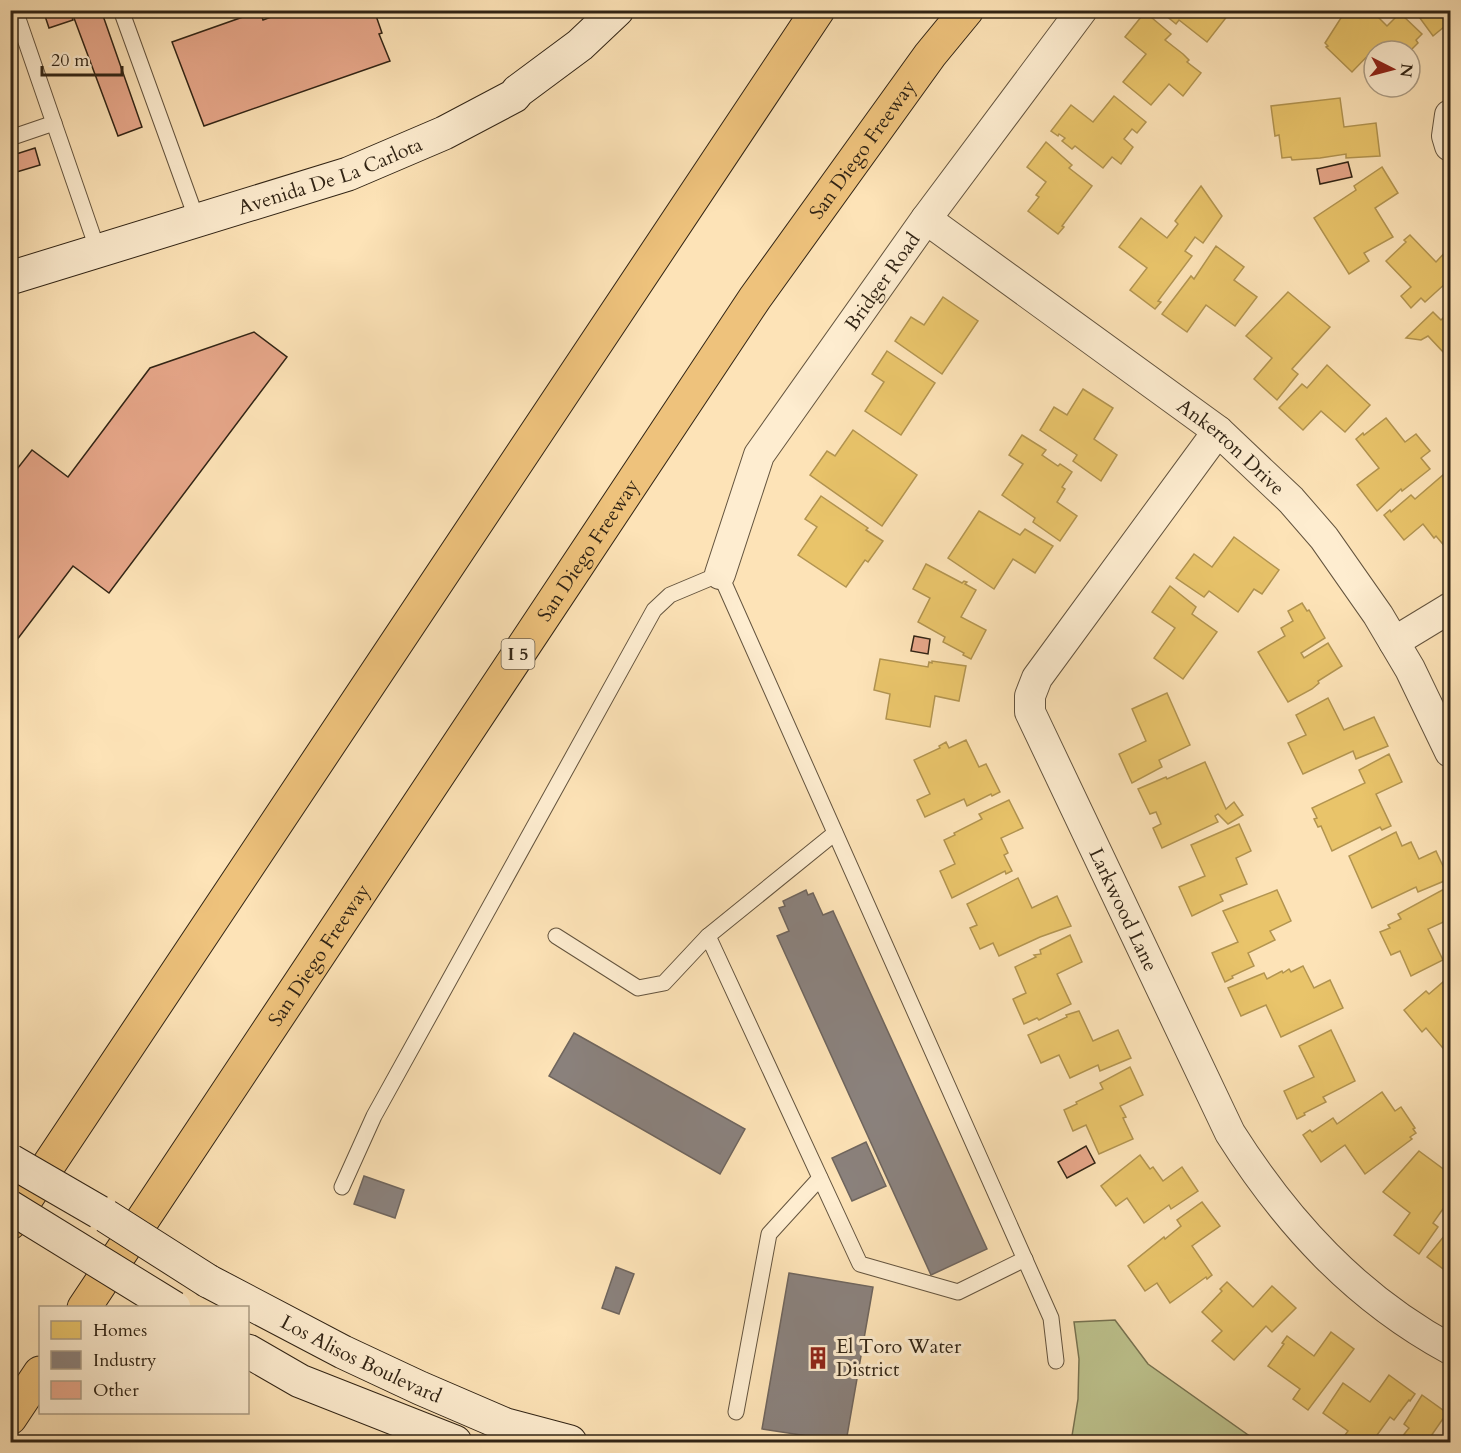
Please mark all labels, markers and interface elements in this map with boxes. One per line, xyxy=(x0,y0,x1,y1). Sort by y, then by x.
scale bar xyxy=(42,39,122,77)
north arrow xyxy=(1362,39,1422,99)
text: 20 m xyxy=(51,48,90,73)
text: N xyxy=(1394,62,1418,79)
street label: San Diego Freeway xyxy=(803,74,922,225)
street label: Avenida De La Carlota xyxy=(235,131,427,221)
street label: Bridger Road xyxy=(838,227,926,336)
street label: Ankerton Drive xyxy=(1171,393,1291,501)
street label: San Diego Freeway xyxy=(531,473,645,627)
road number: I 5 xyxy=(502,639,534,669)
street label: Larkwood Lane xyxy=(1082,843,1164,976)
street label: San Diego Freeway xyxy=(262,878,376,1032)
legend xyxy=(39,1306,249,1414)
street label: Los Alisos Boulevard xyxy=(276,1309,446,1410)
text: Homes xyxy=(93,1318,147,1343)
place label: El Toro Water District xyxy=(836,1333,962,1383)
building icon: El Toro Water District xyxy=(805,1345,831,1371)
text: Industry xyxy=(93,1348,157,1373)
text: Other xyxy=(93,1378,139,1403)

